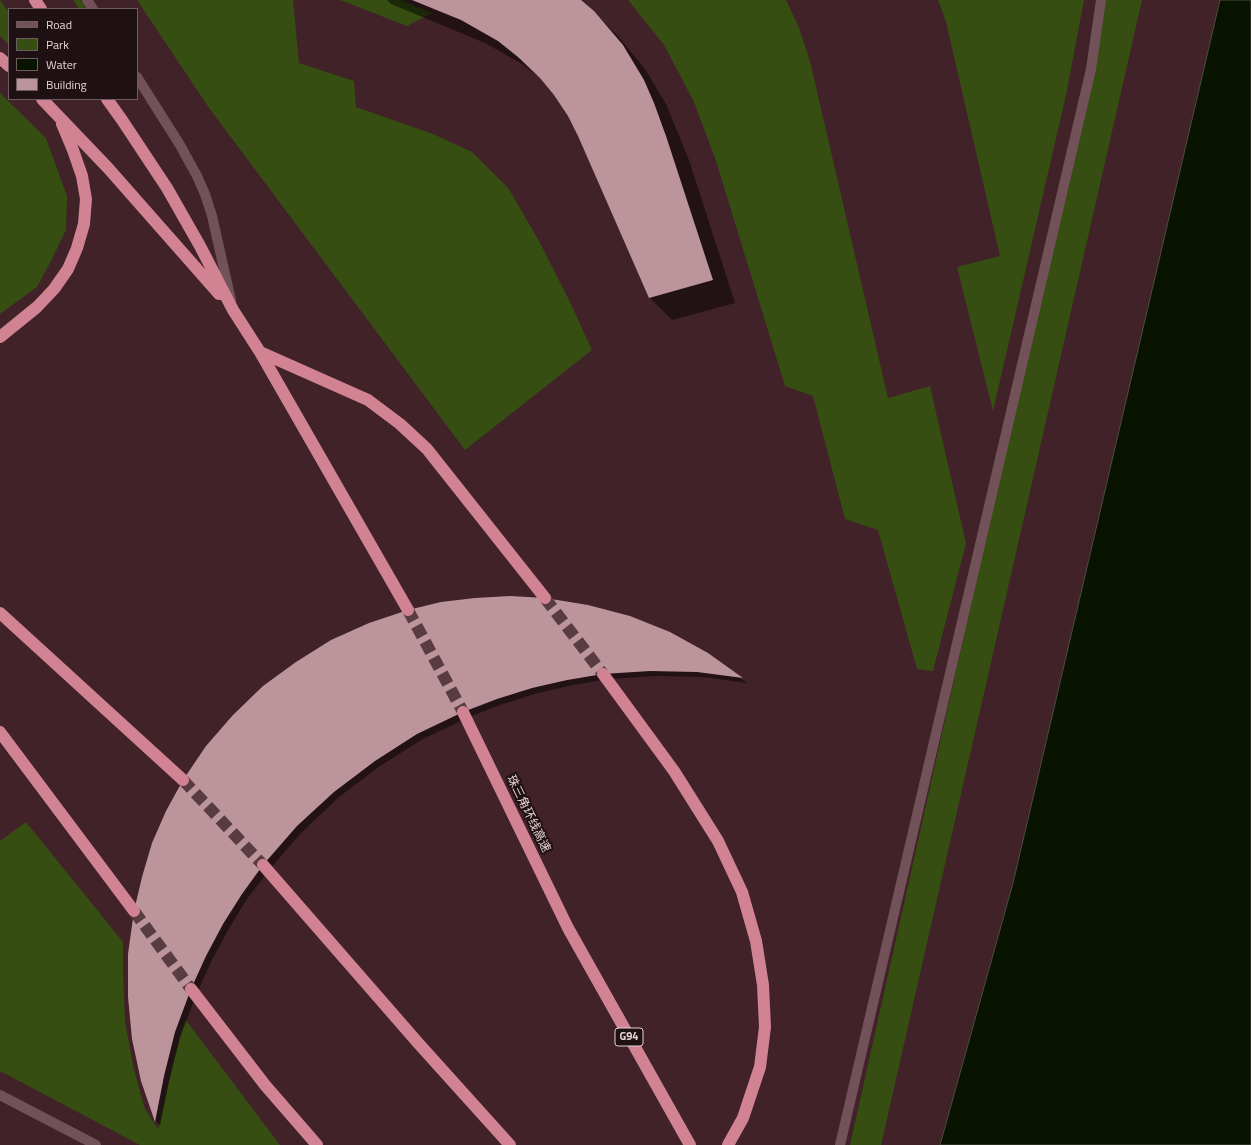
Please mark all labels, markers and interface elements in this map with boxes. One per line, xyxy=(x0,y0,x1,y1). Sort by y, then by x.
legend xyxy=(8,8,138,100)
text: Road xyxy=(46,15,72,34)
text: Park xyxy=(46,35,69,54)
text: Water xyxy=(46,55,77,74)
text: Building xyxy=(46,75,87,94)
street label: 珠三角环线高速 xyxy=(503,773,553,855)
road number: G94 xyxy=(615,1028,643,1046)

